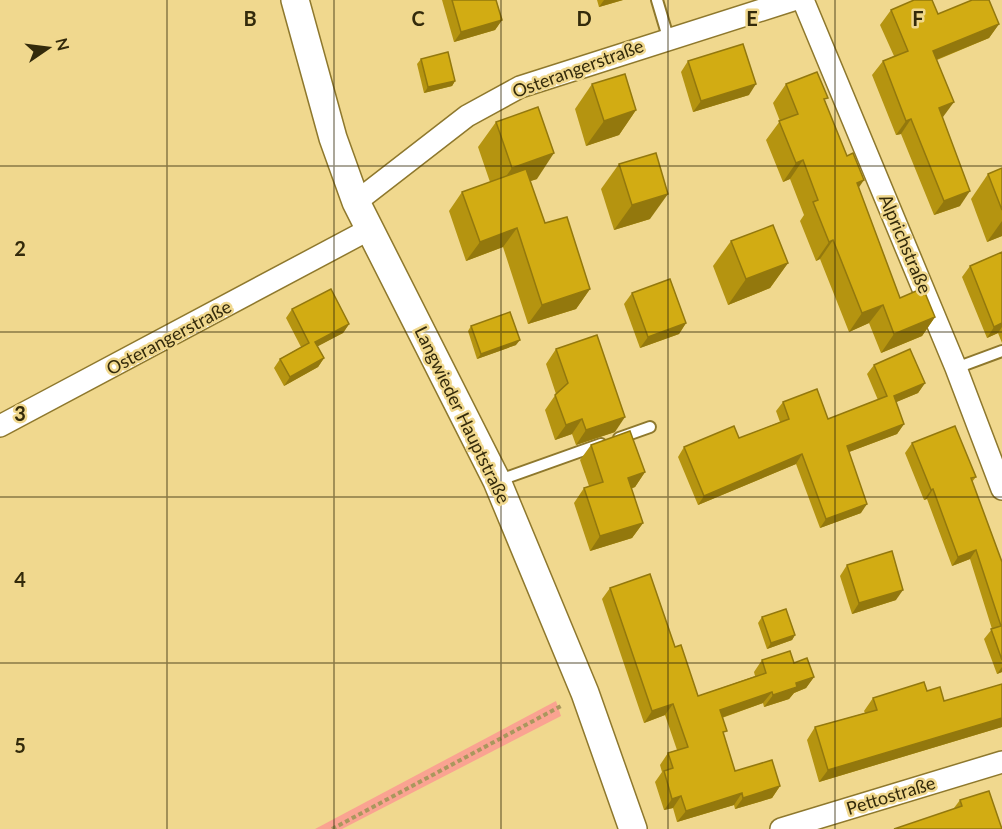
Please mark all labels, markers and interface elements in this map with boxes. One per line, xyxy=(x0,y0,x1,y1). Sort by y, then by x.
text: B xyxy=(243,6,257,30)
text: C xyxy=(411,6,425,30)
text: D xyxy=(576,6,592,30)
text: E xyxy=(746,6,758,30)
text: F xyxy=(912,6,924,30)
north arrow xyxy=(18,18,78,78)
street label: Osterangerstraße xyxy=(509,34,646,102)
text: N xyxy=(52,36,74,53)
street label: Alprichstraße xyxy=(875,191,937,296)
text: 2 xyxy=(14,236,26,260)
street label: Osterangerstraße xyxy=(102,295,235,379)
street label: Langwieder Hauptstraße xyxy=(410,322,515,507)
text: 3 xyxy=(14,401,26,425)
text: 4 xyxy=(14,567,26,591)
text: 5 xyxy=(14,733,26,757)
street label: Pettostraße xyxy=(844,771,938,819)

